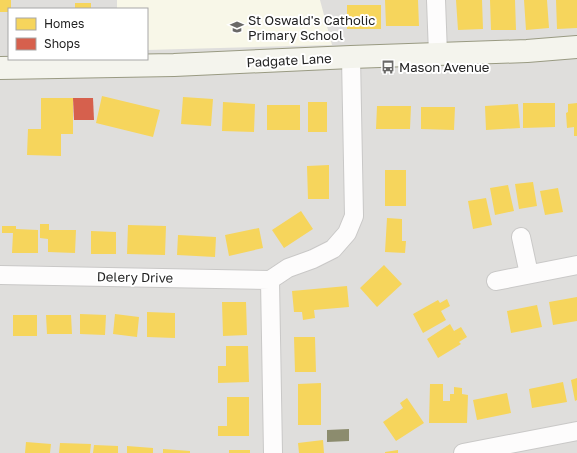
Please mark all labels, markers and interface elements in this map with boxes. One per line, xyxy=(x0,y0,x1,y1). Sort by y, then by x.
legend xyxy=(8,8,148,60)
place label: St Oswald's Catholic Primary School xyxy=(248,12,375,43)
text: Homes xyxy=(44,16,84,31)
school or university icon: St Oswald's Catholic Primary School xyxy=(229,19,245,35)
text: Shops xyxy=(44,36,80,51)
street label: Padgate Lane xyxy=(246,50,332,70)
bus stop icon: Mason Avenue xyxy=(380,59,396,75)
place label: Mason Avenue xyxy=(399,59,489,75)
street label: Delery Drive xyxy=(97,268,173,286)

